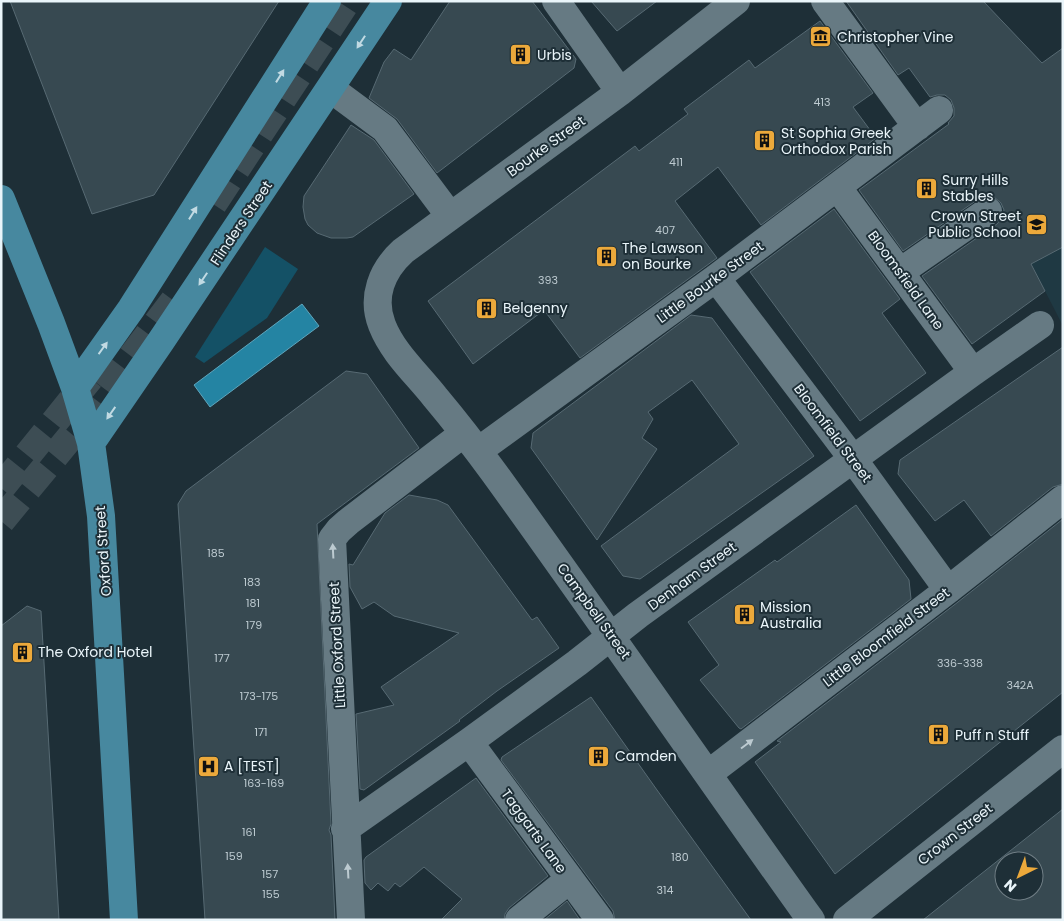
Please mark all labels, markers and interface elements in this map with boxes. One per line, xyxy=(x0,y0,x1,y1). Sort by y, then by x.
museum icon: Christopher Vine xyxy=(809,25,833,49)
place label: Christopher Vine xyxy=(837,27,954,47)
one-way arrow xyxy=(356,35,366,49)
building icon: Urbis xyxy=(509,43,533,67)
place label: Urbis xyxy=(537,45,572,65)
one-way arrow xyxy=(275,69,285,82)
house number: 413 xyxy=(814,94,830,110)
street label: Bourke Street xyxy=(503,111,589,181)
place label: St Sophia Greek Orthodox Parish xyxy=(781,123,892,159)
building icon: St Sophia Greek Orthodox Parish xyxy=(753,129,777,153)
house number: 411 xyxy=(669,154,683,170)
place label: Surry Hills Stables xyxy=(942,170,1009,206)
building icon: Surry Hills Stables xyxy=(914,176,938,200)
street label: Flinders Street xyxy=(205,177,277,269)
one-way arrow xyxy=(188,206,197,219)
place label: Crown Street Public School xyxy=(928,206,1021,242)
school or university icon: Crown Street Public School xyxy=(1025,212,1049,236)
house number: 407 xyxy=(655,222,675,238)
street label: Bloomsfield Lane xyxy=(863,226,949,334)
street label: Little Bourke Street xyxy=(652,236,768,328)
place label: The Lawson on Bourke xyxy=(622,238,703,274)
building icon: The Lawson on Bourke xyxy=(594,244,618,268)
one-way arrow xyxy=(198,272,208,286)
house number: 393 xyxy=(538,272,558,288)
building icon: Belgenny xyxy=(475,296,499,320)
place label: Belgenny xyxy=(503,298,568,318)
one-way arrow xyxy=(98,341,108,355)
street label: Bloomfield Street xyxy=(789,380,877,486)
one-way arrow xyxy=(106,406,116,420)
street label: Oxford Street xyxy=(90,505,116,597)
street label: Denham Street xyxy=(644,537,740,615)
one-way arrow xyxy=(329,543,337,559)
house number: 185 xyxy=(207,545,225,561)
street label: Campbell Street xyxy=(552,559,636,663)
house number: 183 xyxy=(244,574,260,590)
street label: Little Oxford Street xyxy=(324,581,350,709)
street label: Little Bloomfield Street xyxy=(818,583,954,691)
house number: 181 xyxy=(246,595,260,611)
place label: Mission Australia xyxy=(760,597,822,633)
building icon: Mission Australia xyxy=(732,603,756,627)
house number: 179 xyxy=(246,617,262,633)
building icon: The Oxford Hotel xyxy=(10,640,34,664)
place label: The Oxford Hotel xyxy=(38,642,153,662)
house number: 177 xyxy=(214,650,230,666)
house number: 336-338 xyxy=(937,655,983,671)
house number: 342A xyxy=(1006,677,1034,693)
house number: 173-175 xyxy=(240,688,278,704)
building icon: Puff n Stuff xyxy=(927,723,951,747)
house number: 171 xyxy=(254,724,268,740)
place label: Puff n Stuff xyxy=(955,725,1030,745)
one-way arrow xyxy=(740,739,753,750)
building icon: Camden xyxy=(587,744,611,768)
place label: Camden xyxy=(615,746,677,766)
hospital icon: A [TEST] xyxy=(196,754,220,778)
place label: A [TEST] xyxy=(224,756,280,776)
house number: 163-169 xyxy=(244,775,284,791)
street label: Taggarts Lane xyxy=(497,785,572,878)
street label: Crown Street xyxy=(913,798,997,870)
house number: 161 xyxy=(242,824,256,840)
house number: 159 xyxy=(225,848,243,864)
house number: 180 xyxy=(671,849,689,865)
north arrow xyxy=(994,851,1044,901)
one-way arrow xyxy=(343,863,351,879)
house number: 157 xyxy=(262,866,278,882)
text: N xyxy=(1000,875,1021,897)
house number: 314 xyxy=(657,882,674,898)
house number: 155 xyxy=(262,886,280,902)

